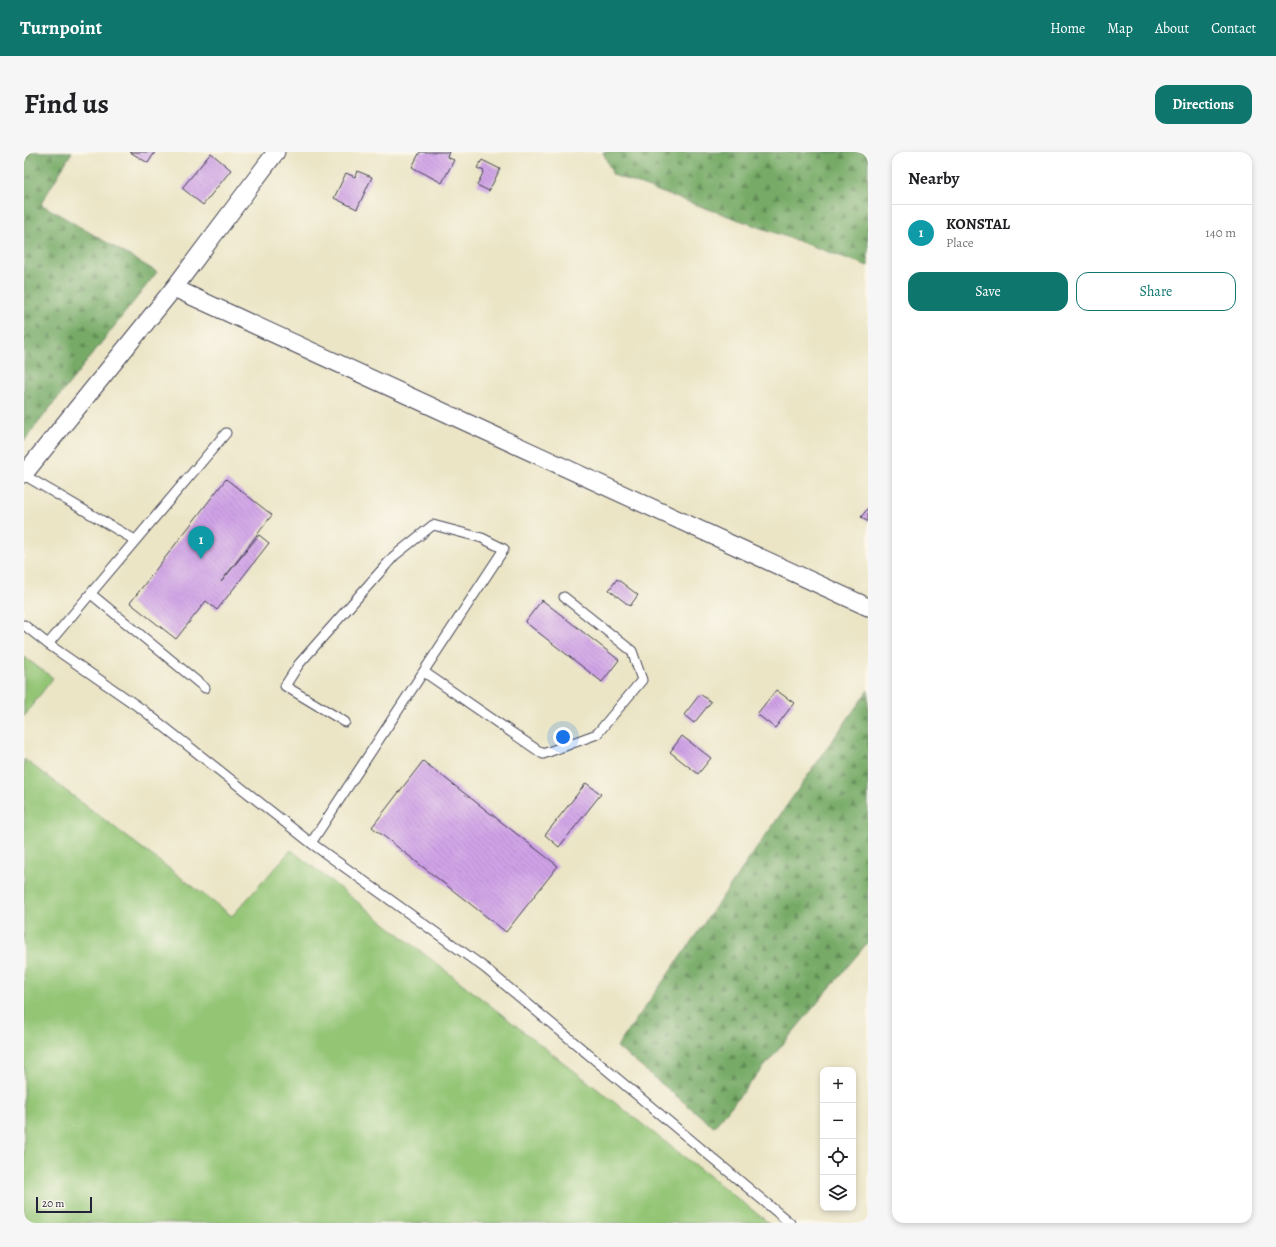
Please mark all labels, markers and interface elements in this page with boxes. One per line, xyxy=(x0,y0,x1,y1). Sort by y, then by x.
text: Turnpoint xyxy=(20,15,102,41)
text: Home xyxy=(1050,19,1085,38)
text: Map xyxy=(1107,19,1133,38)
text: About xyxy=(1155,19,1189,38)
text: Contact xyxy=(1211,19,1256,38)
text: Find us xyxy=(24,85,109,123)
button: Directions xyxy=(1155,85,1252,124)
text: Nearby xyxy=(908,167,959,190)
text: KONSTAL xyxy=(946,214,1010,234)
text: 1 xyxy=(919,224,923,241)
text: 140 m xyxy=(1205,224,1236,241)
text: Place xyxy=(946,234,974,251)
button: Save xyxy=(908,272,1068,311)
button: Share xyxy=(1076,272,1236,311)
pin: 1 xyxy=(188,526,214,559)
your location xyxy=(553,727,573,747)
map controls xyxy=(820,1067,856,1211)
button: + xyxy=(820,1067,856,1103)
button: − xyxy=(820,1103,856,1139)
button: locate xyxy=(820,1139,856,1175)
button: layers xyxy=(820,1175,856,1211)
scale bar xyxy=(36,1195,92,1214)
text: 20 m xyxy=(42,1196,64,1211)

